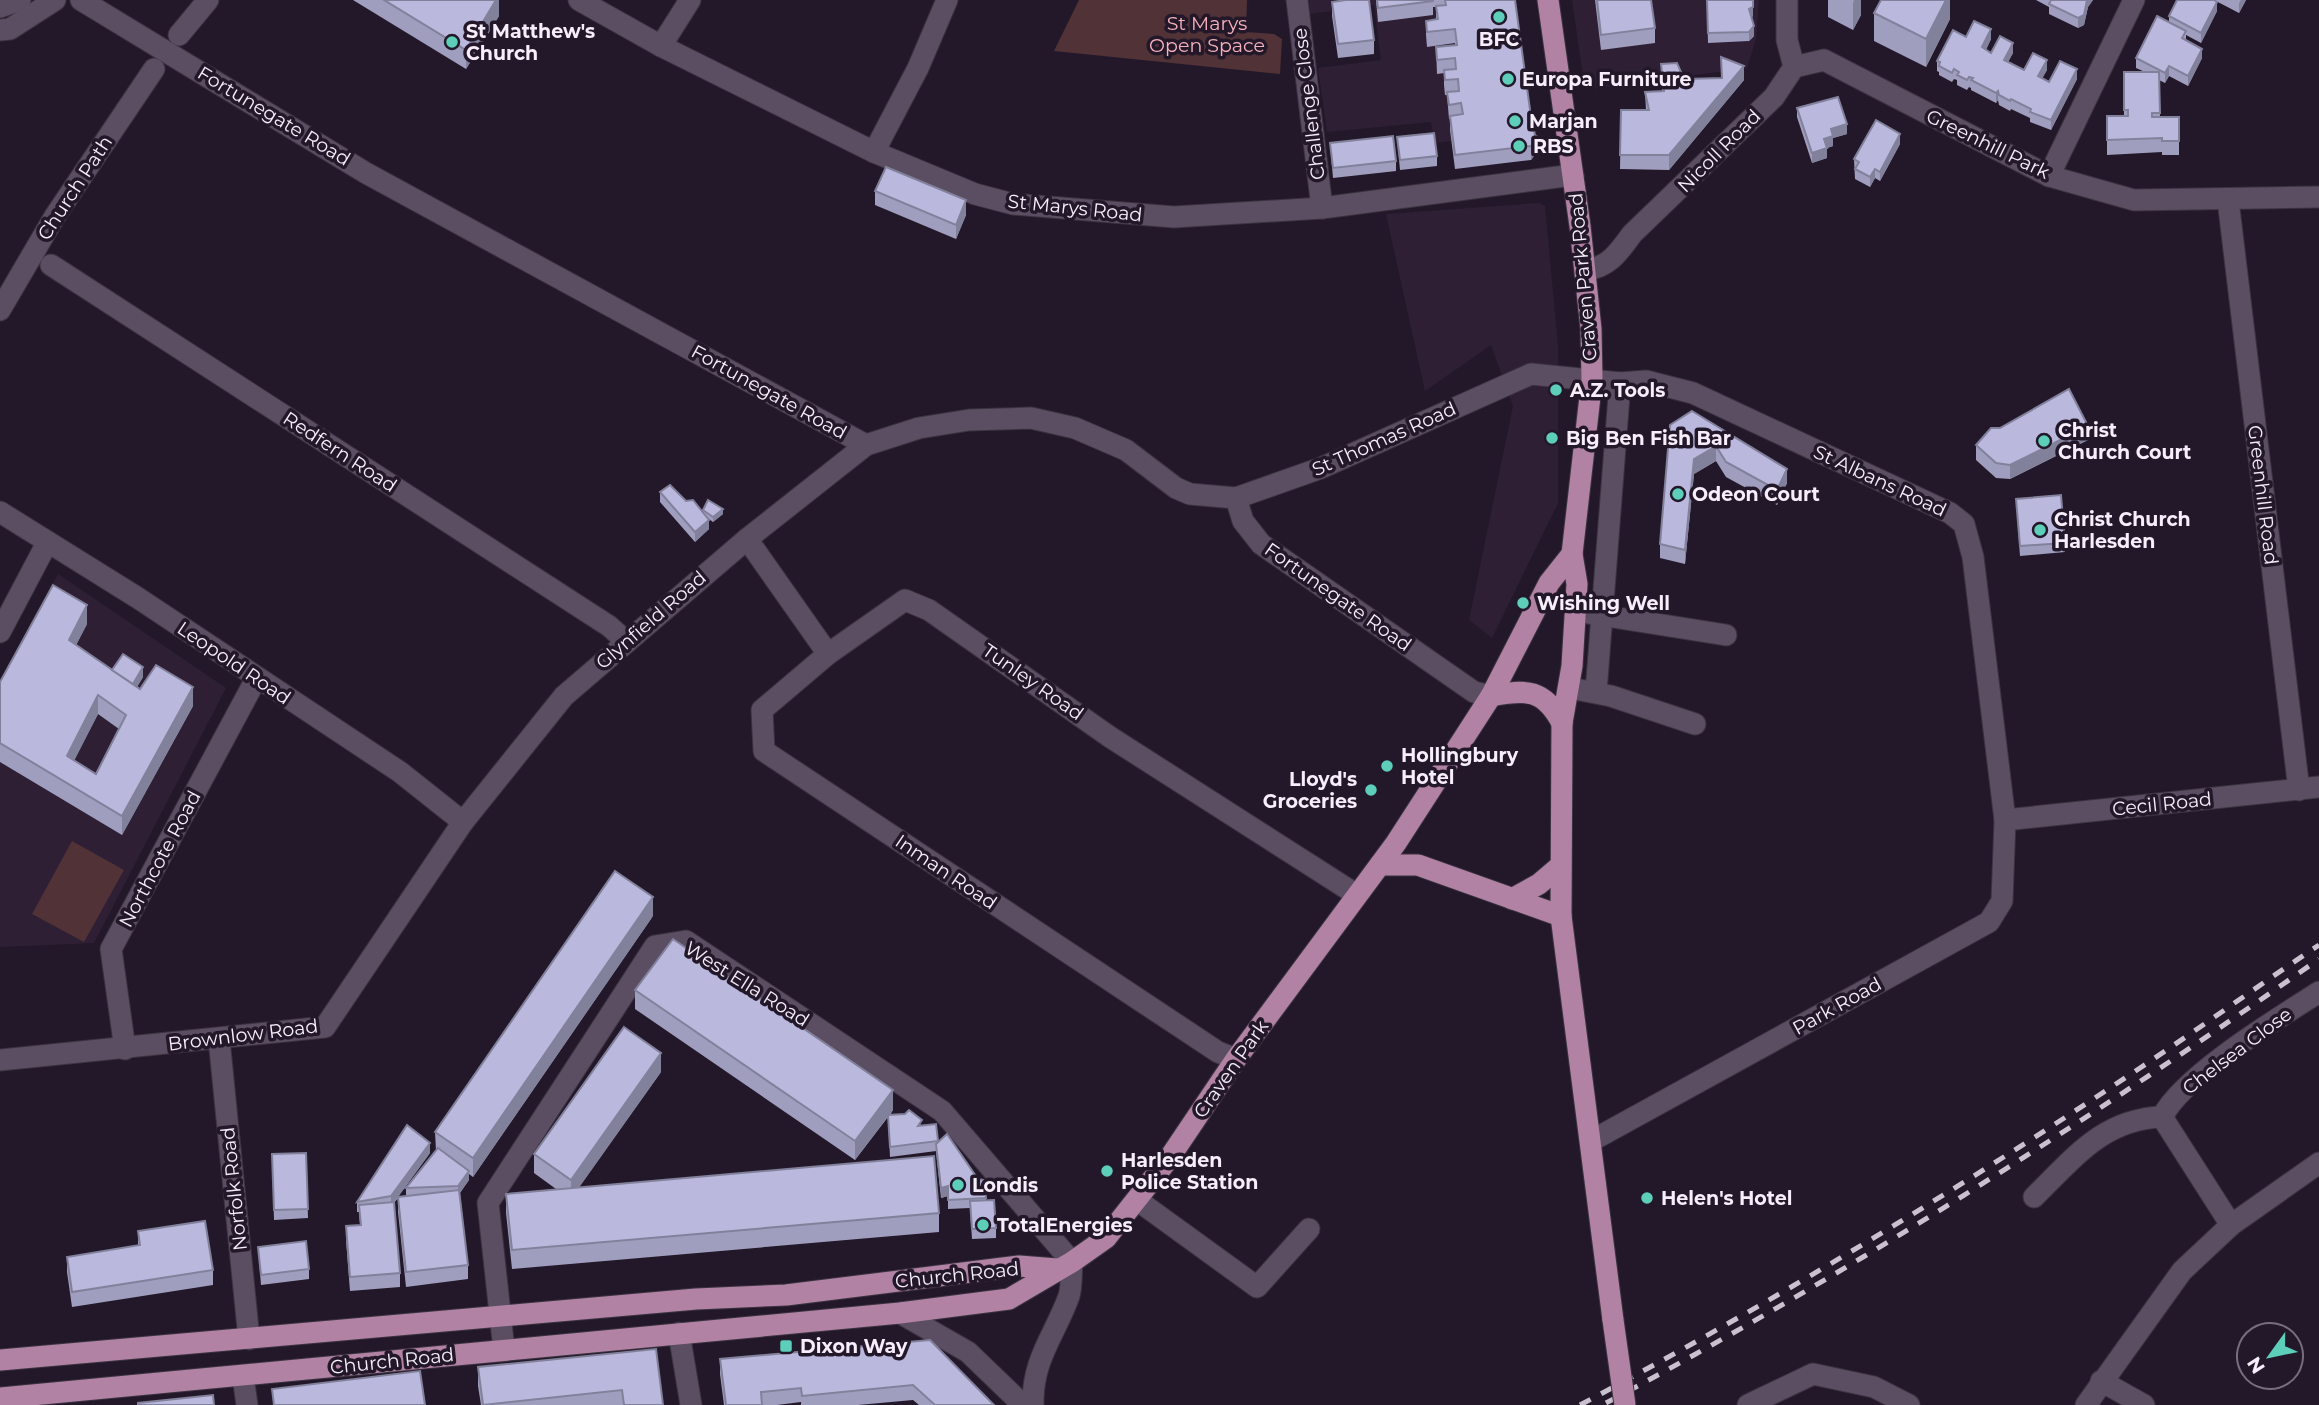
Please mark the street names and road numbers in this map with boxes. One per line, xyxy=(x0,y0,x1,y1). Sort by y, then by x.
street label: Challenge Close xyxy=(1288,27,1330,181)
street label: Fortunegate Road xyxy=(193,61,355,171)
street label: Greenhill Park xyxy=(1923,104,2054,184)
street label: Nicoll Road xyxy=(1673,105,1765,197)
street label: Church Path xyxy=(33,131,117,245)
street label: St Marys Road xyxy=(1006,189,1144,227)
street label: Craven Park Road xyxy=(1564,192,1602,362)
street label: Fortunegate Road xyxy=(687,340,851,444)
street label: St Thomas Road xyxy=(1308,397,1460,481)
street label: Redfern Road xyxy=(279,407,401,497)
street label: Greenhill Road xyxy=(2243,424,2283,566)
street label: St Albans Road xyxy=(1810,440,1950,522)
street label: Fortunegate Road xyxy=(1260,538,1416,656)
street label: Glynfield Road xyxy=(591,566,711,674)
street label: Leopold Road xyxy=(173,617,295,709)
street label: Tunley Road xyxy=(978,639,1088,725)
street label: Northcote Road xyxy=(114,787,206,931)
street label: Cecil Road xyxy=(2111,787,2213,821)
street label: Inman Road xyxy=(891,830,1001,914)
street label: West Ella Road xyxy=(681,937,813,1031)
street label: Park Road xyxy=(1789,972,1885,1040)
street label: Chelsea Close xyxy=(2178,1002,2296,1100)
street label: Brownlow Road xyxy=(167,1014,319,1056)
street label: Craven Park xyxy=(1189,1015,1273,1122)
street label: Norfolk Road xyxy=(216,1126,252,1252)
street label: Church Road xyxy=(894,1257,1020,1293)
street label: Church Road xyxy=(329,1343,455,1379)

